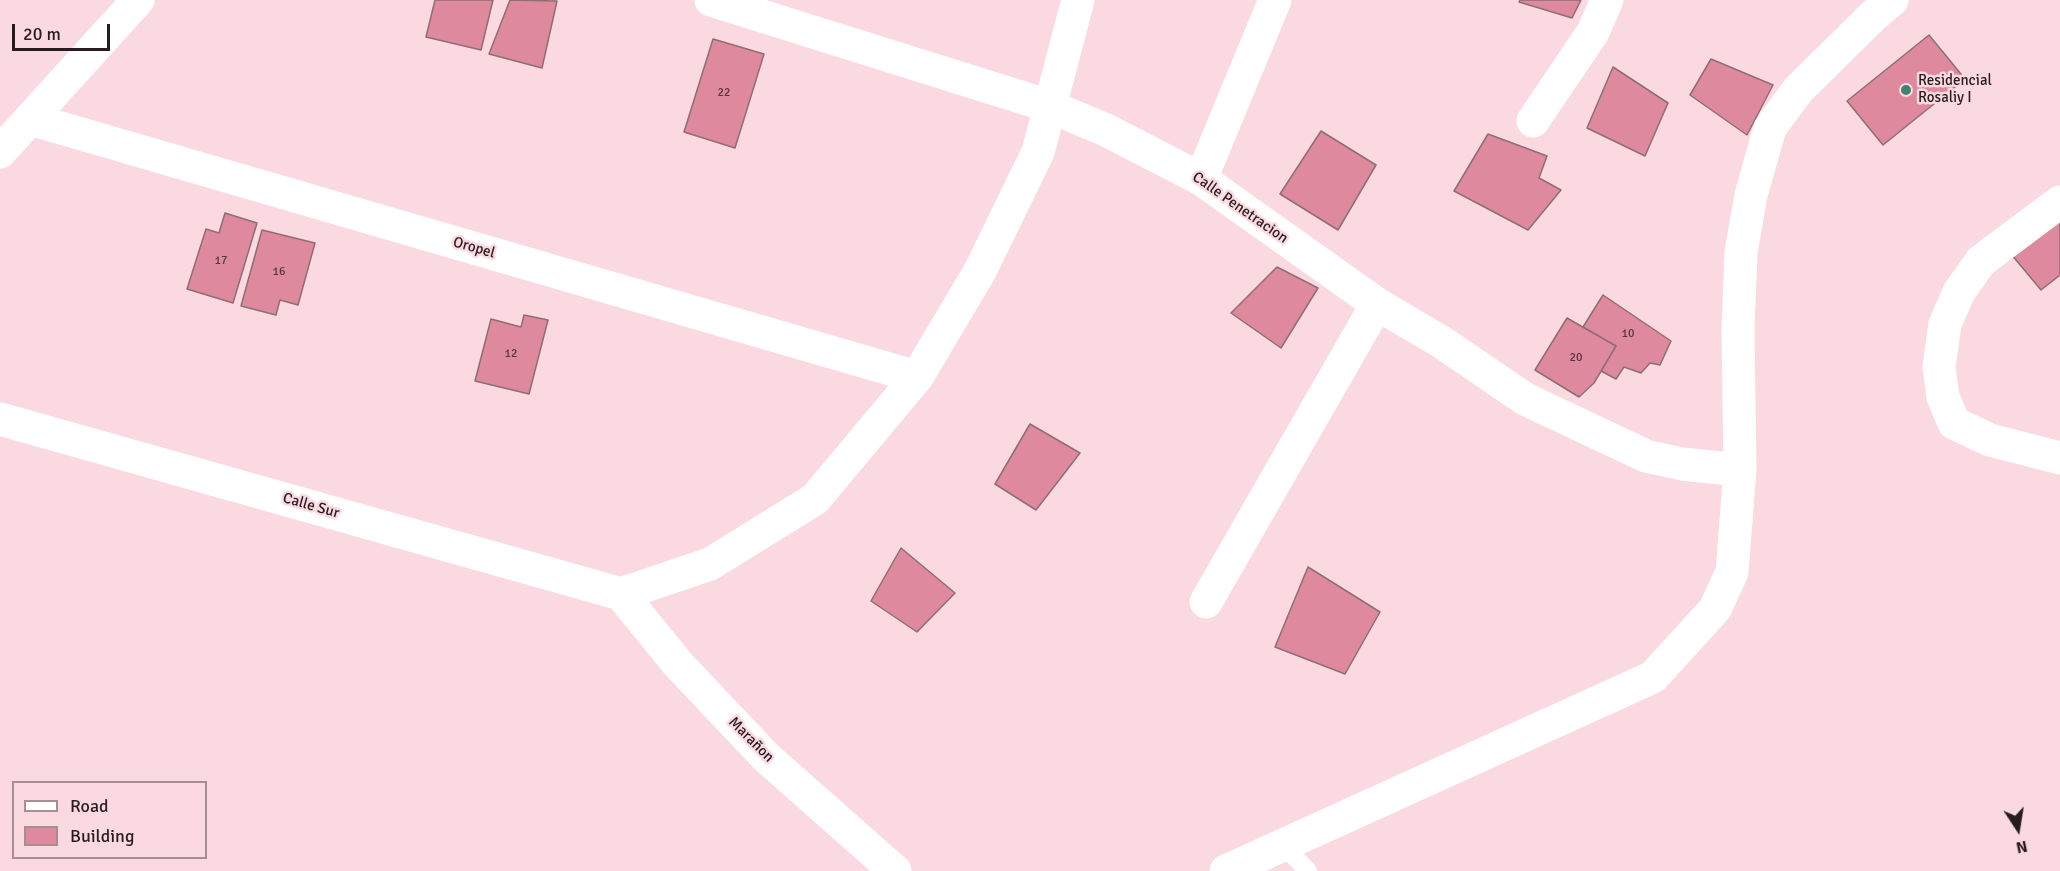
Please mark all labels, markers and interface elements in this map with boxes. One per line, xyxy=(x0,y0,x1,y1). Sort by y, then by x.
scale bar xyxy=(15,12,112,50)
text: 20 m xyxy=(23,23,61,45)
place label: Residencial Rosaliy I xyxy=(1918,72,1992,107)
marker: Residencial Rosaliy I xyxy=(1899,83,1913,97)
house number: 22 xyxy=(718,86,730,100)
street label: Calle Penetracion xyxy=(1189,168,1291,248)
street label: Oropel xyxy=(451,233,497,263)
house number: 17 xyxy=(215,254,227,268)
house number: 16 xyxy=(273,265,285,279)
house number: 10 xyxy=(1622,327,1634,341)
house number: 12 xyxy=(505,347,517,361)
house number: 20 xyxy=(1570,351,1582,365)
street label: Calle Sur xyxy=(281,489,341,523)
street label: Marañon xyxy=(725,714,777,766)
legend xyxy=(12,781,207,859)
text: Road xyxy=(70,795,109,817)
north arrow xyxy=(1988,799,2048,859)
text: Building xyxy=(70,825,134,847)
text: N xyxy=(2014,836,2029,858)

